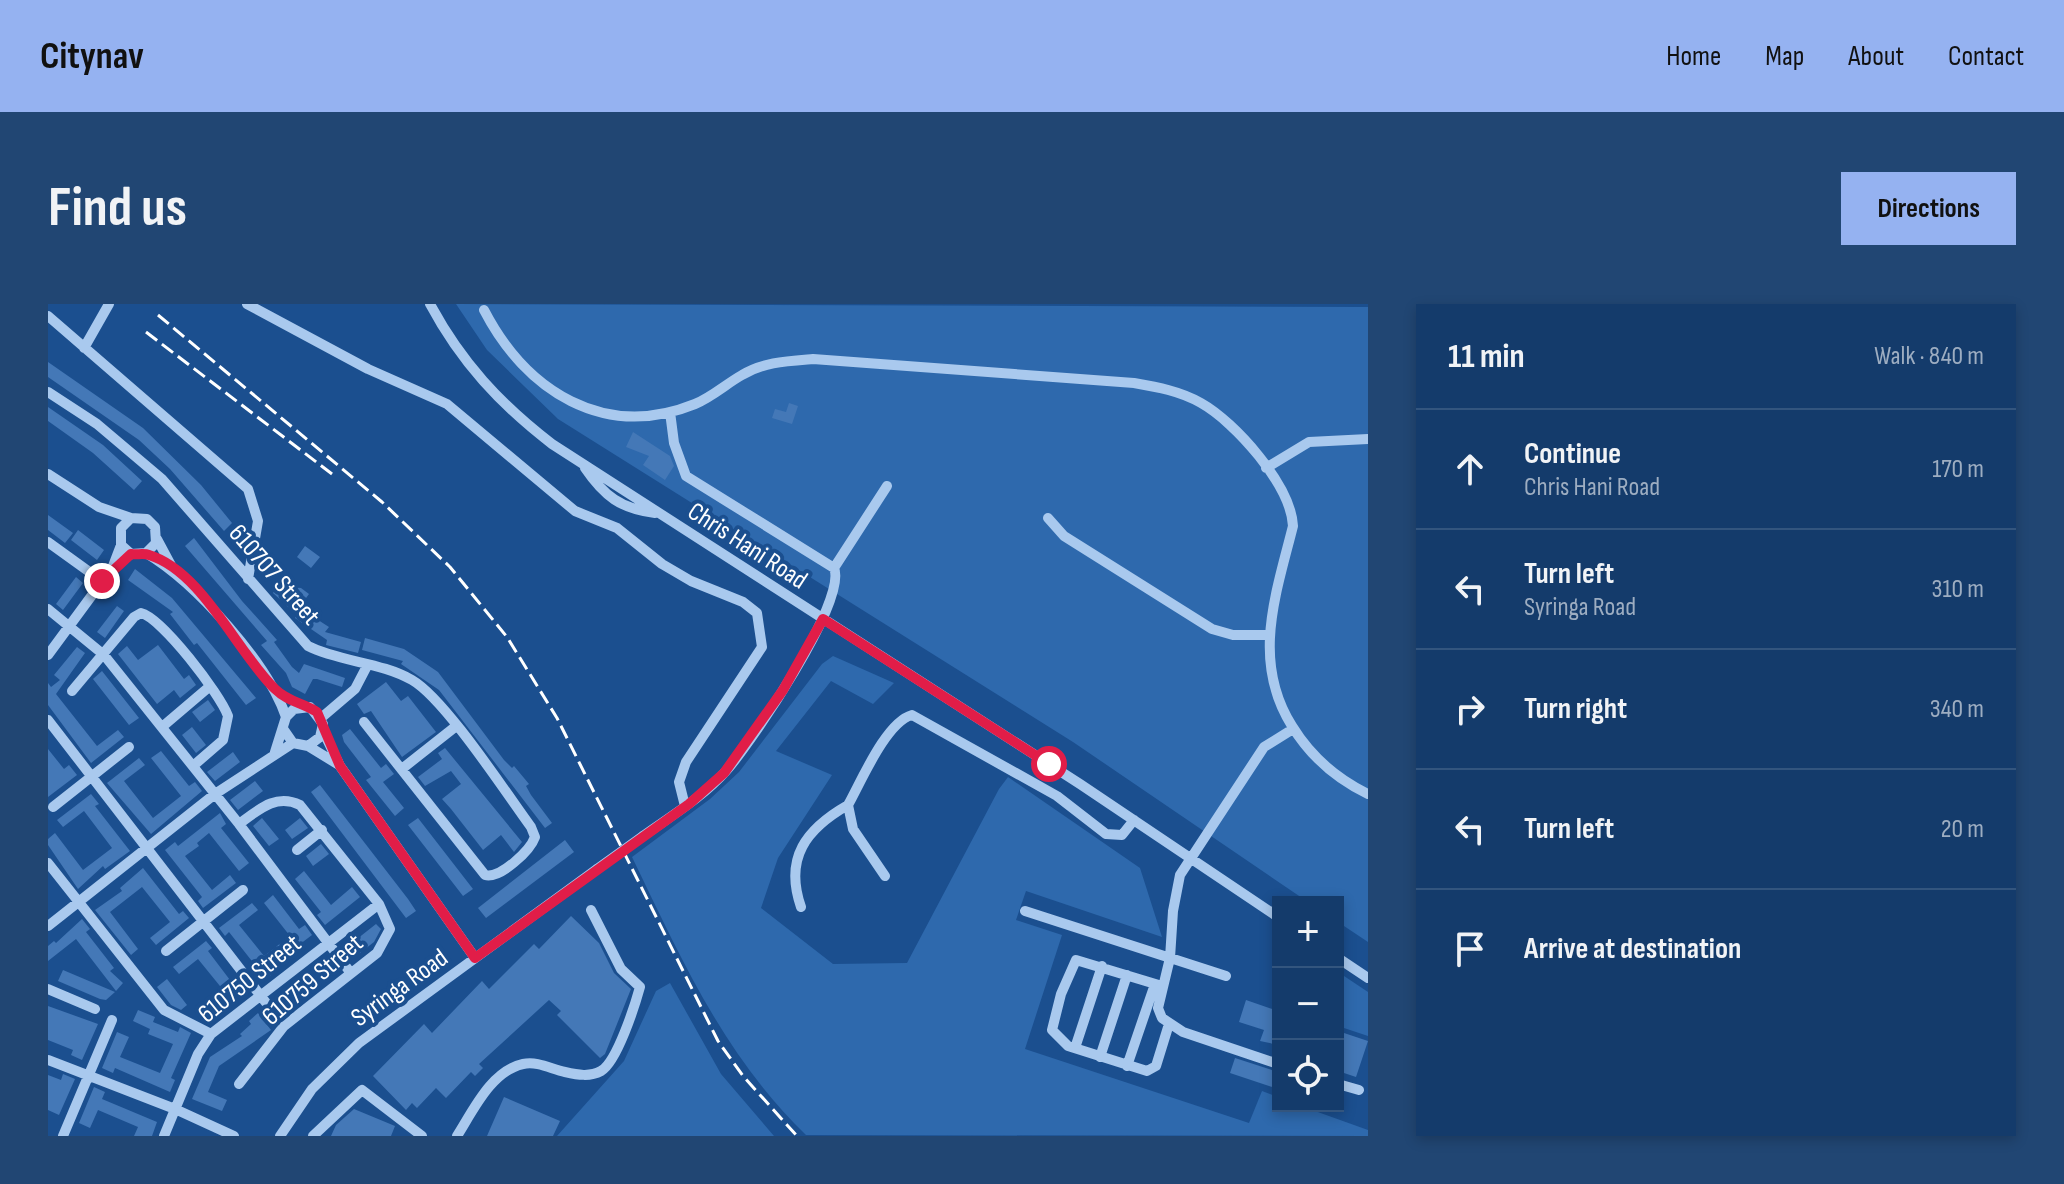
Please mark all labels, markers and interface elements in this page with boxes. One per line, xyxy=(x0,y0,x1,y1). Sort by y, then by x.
text: Citynav xyxy=(40,34,144,79)
text: Home xyxy=(1666,40,1721,73)
text: Map xyxy=(1765,40,1804,73)
text: About xyxy=(1848,40,1904,73)
text: Contact xyxy=(1948,40,2024,73)
button: Directions xyxy=(1841,172,2016,245)
text: Find us xyxy=(48,175,187,242)
text: 11 min xyxy=(1448,336,1525,377)
text: Walk · 840 m xyxy=(1874,341,1984,372)
text: Continue xyxy=(1524,436,1621,472)
icon: ahead xyxy=(1448,447,1492,491)
text: 170 m xyxy=(1932,454,1984,485)
text: Chris Hani Road xyxy=(1524,472,1660,503)
street label: Chris Hani Road xyxy=(682,496,813,596)
street label: 610707 Street xyxy=(222,518,326,632)
text: Turn left xyxy=(1524,556,1614,592)
route end xyxy=(84,563,120,599)
icon: left xyxy=(1448,567,1492,611)
text: 310 m xyxy=(1932,574,1984,605)
text: Syringa Road xyxy=(1524,592,1636,623)
icon: right xyxy=(1448,687,1492,731)
text: Turn right xyxy=(1524,691,1627,727)
text: 340 m xyxy=(1930,694,1984,725)
route start xyxy=(1031,746,1067,782)
icon: left xyxy=(1448,807,1492,851)
text: Turn left xyxy=(1524,811,1614,847)
text: 20 m xyxy=(1941,814,1984,845)
map controls xyxy=(1272,896,1344,1112)
button: + xyxy=(1272,896,1344,968)
icon: arrive xyxy=(1448,927,1492,971)
street label: 610750 Street xyxy=(192,928,308,1030)
street label: 610759 Street xyxy=(256,928,370,1032)
text: Arrive at destination xyxy=(1524,931,1741,967)
street label: Syringa Road xyxy=(345,943,454,1034)
button: − xyxy=(1272,968,1344,1040)
button: locate xyxy=(1272,1040,1344,1112)

